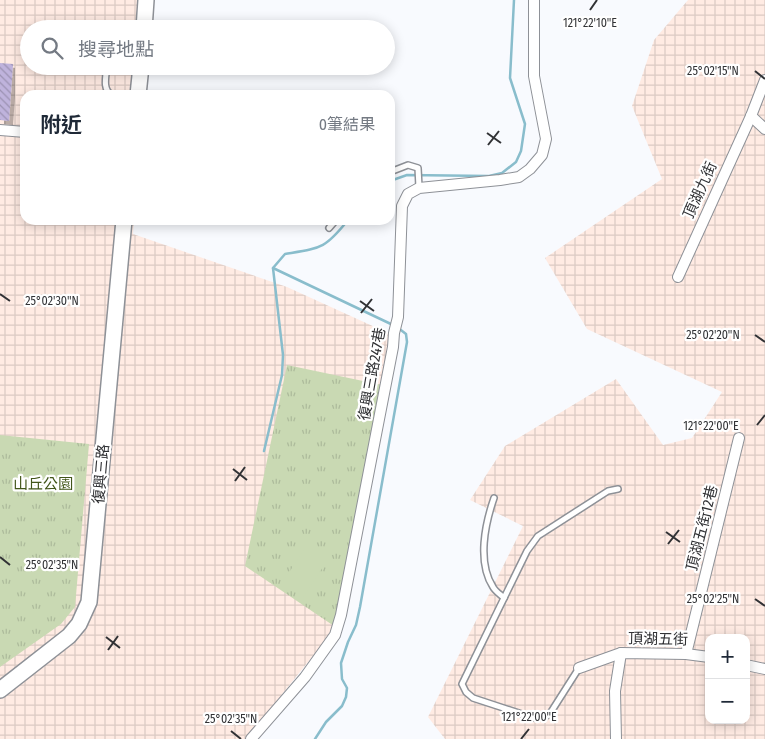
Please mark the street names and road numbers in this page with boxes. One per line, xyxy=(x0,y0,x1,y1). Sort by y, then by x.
street label: 頂湖九街 xyxy=(680,159,720,221)
street label: 復興三路247巷 xyxy=(355,326,389,422)
street label: 復興三路 xyxy=(89,443,113,505)
street label: 頂湖五街12巷 xyxy=(683,483,721,573)
street label: 頂湖五街 xyxy=(628,629,688,649)

